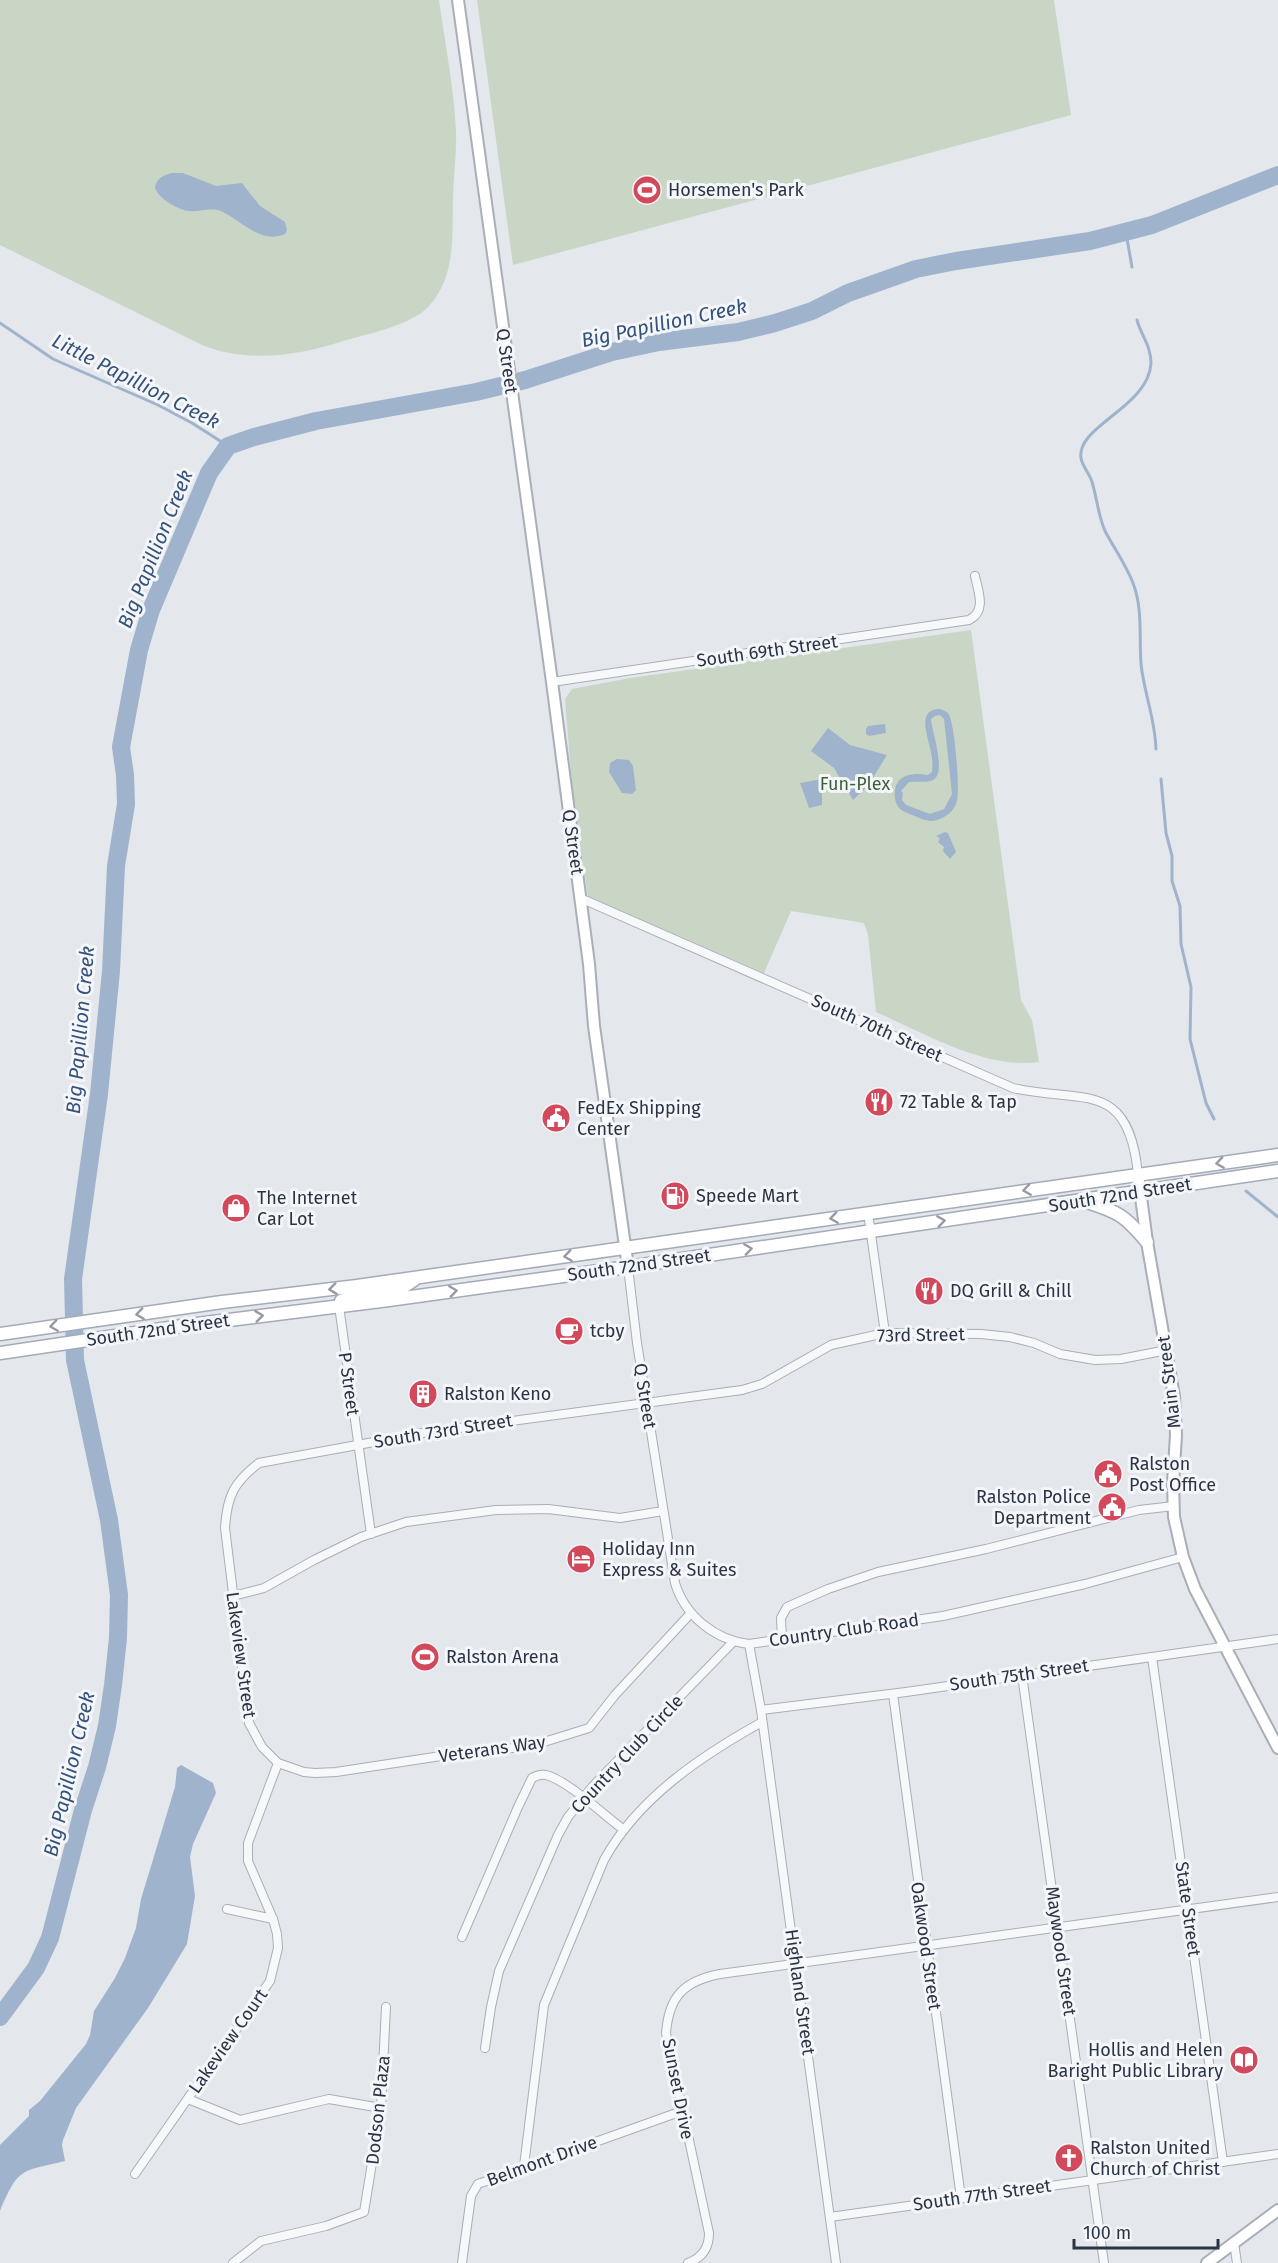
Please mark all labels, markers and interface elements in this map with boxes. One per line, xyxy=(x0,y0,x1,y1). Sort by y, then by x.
sports icon: Horsemen's Park xyxy=(631,174,663,206)
place label: Horsemen's Park xyxy=(668,179,804,201)
water label: Big Papillion Creek xyxy=(579,294,749,352)
street label: Q Street xyxy=(492,327,523,396)
water label: Little Papillion Creek xyxy=(48,328,224,434)
water label: Big Papillion Creek xyxy=(112,466,198,632)
street label: South 69th Street xyxy=(695,630,839,672)
park label: Fun-Plex xyxy=(820,773,890,795)
street label: Q Street xyxy=(558,808,589,877)
water label: Big Papillion Creek xyxy=(61,945,99,1115)
street label: South 70th Street xyxy=(808,989,946,1067)
restaurant icon: 72 Table & Tap xyxy=(863,1086,895,1118)
place label: 72 Table & Tap xyxy=(900,1091,1017,1113)
place label: FedEx Shipping Center xyxy=(577,1097,701,1140)
public building icon: FedEx Shipping Center xyxy=(540,1102,572,1134)
one-way arrow xyxy=(1215,1156,1225,1169)
street label: South 72nd Street xyxy=(1047,1173,1193,1217)
fuel station icon: Speede Mart xyxy=(659,1180,691,1212)
one-way arrow xyxy=(1022,1184,1032,1196)
place label: Speede Mart xyxy=(696,1185,799,1207)
place label: The Internet Car Lot xyxy=(257,1187,358,1230)
shop icon: The Internet Car Lot xyxy=(220,1192,252,1224)
one-way arrow xyxy=(829,1211,839,1223)
one-way arrow xyxy=(937,1215,946,1227)
street label: South 72nd Street xyxy=(566,1244,712,1286)
one-way arrow xyxy=(744,1244,753,1256)
one-way arrow xyxy=(563,1249,572,1262)
restaurant icon: DQ Grill & Chill xyxy=(913,1275,945,1307)
place label: DQ Grill & Chill xyxy=(950,1280,1071,1302)
one-way arrow xyxy=(328,1282,337,1295)
one-way arrow xyxy=(448,1286,457,1298)
one-way arrow xyxy=(135,1307,144,1319)
street label: South 72nd Street xyxy=(85,1309,231,1351)
one-way arrow xyxy=(255,1310,264,1322)
cafe icon: tcby xyxy=(553,1315,585,1347)
one-way arrow xyxy=(50,1320,59,1332)
place label: tcby xyxy=(590,1320,624,1342)
street label: 73rd Street xyxy=(877,1323,965,1347)
street label: Main Street xyxy=(1152,1334,1186,1430)
street label: P Street xyxy=(334,1351,364,1418)
street label: Q Street xyxy=(629,1362,661,1431)
building icon: Ralston Keno xyxy=(407,1378,439,1410)
place label: Ralston Keno xyxy=(444,1383,551,1405)
street label: South 73rd Street xyxy=(372,1409,514,1453)
place label: Ralston Post Office xyxy=(1129,1453,1216,1496)
public building icon: Ralston Post Office xyxy=(1092,1458,1124,1490)
place label: Ralston Police Department xyxy=(976,1486,1091,1529)
public building icon: Ralston Police Department xyxy=(1096,1491,1128,1523)
place label: Holiday Inn Express & Suites xyxy=(602,1538,736,1581)
hotel icon: Holiday Inn Express & Suites xyxy=(565,1543,597,1575)
street label: Lakeview Street xyxy=(221,1590,261,1720)
street label: Country Club Road xyxy=(768,1609,920,1651)
sports icon: Ralston Arena xyxy=(409,1641,441,1673)
place label: Ralston Arena xyxy=(446,1646,559,1668)
street label: South 75th Street xyxy=(948,1654,1090,1696)
water label: Big Papillion Creek xyxy=(38,1689,100,1859)
street label: Country Club Circle xyxy=(566,1690,688,1818)
street label: Veterans Way xyxy=(437,1731,547,1767)
street label: State Street xyxy=(1170,1860,1206,1958)
street label: Oakwood Street xyxy=(906,1880,946,2012)
street label: Maywood Street xyxy=(1041,1885,1081,2018)
street label: Highland Street xyxy=(780,1928,820,2057)
street label: Lakeview Court xyxy=(184,1984,273,2098)
street label: Sunset Drive xyxy=(657,2037,699,2141)
place label: Hollis and Helen Baright Public Library xyxy=(1048,2039,1223,2082)
library icon: Hollis and Helen Baright Public Library xyxy=(1228,2044,1260,2076)
street label: Dodson Plaza xyxy=(361,2054,395,2166)
street label: Belmont Drive xyxy=(484,2131,600,2191)
place label: Ralston United Church of Christ xyxy=(1090,2137,1220,2180)
church icon: Ralston United Church of Christ xyxy=(1053,2142,1085,2174)
street label: South 77th Street xyxy=(912,2174,1053,2216)
scale bar xyxy=(1074,2212,1218,2250)
text: 100 m xyxy=(1083,2222,1131,2244)

